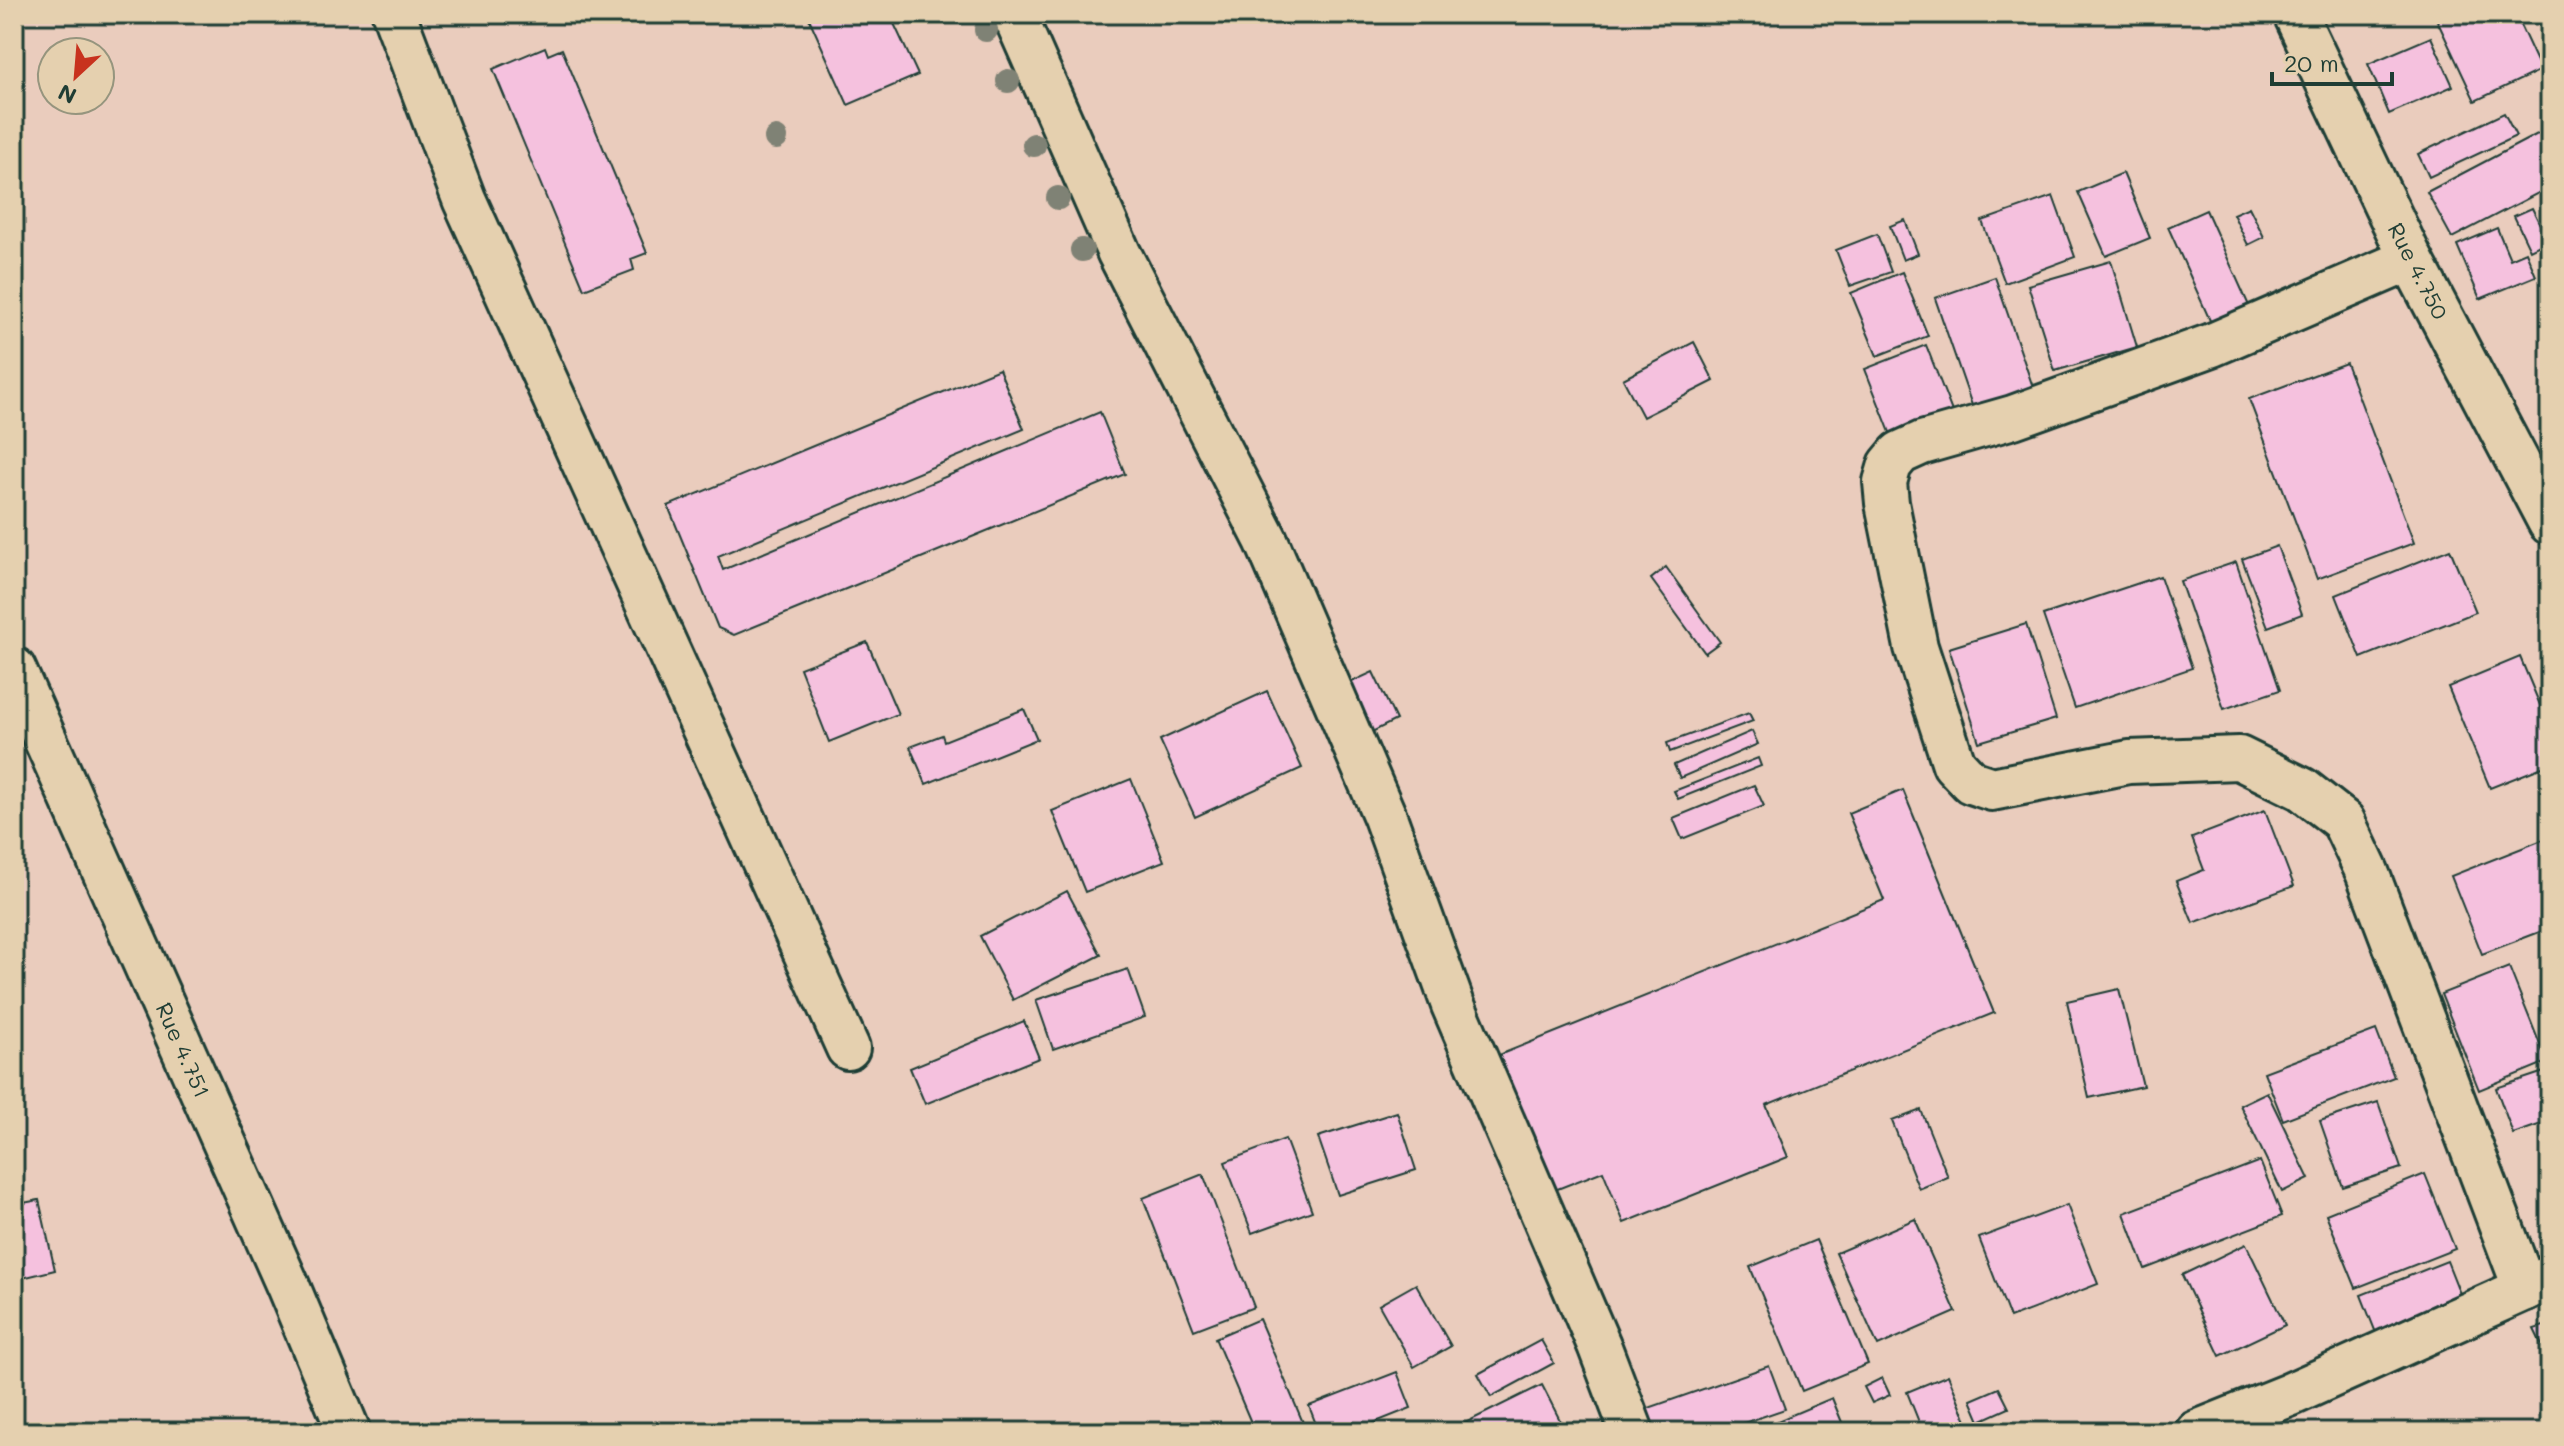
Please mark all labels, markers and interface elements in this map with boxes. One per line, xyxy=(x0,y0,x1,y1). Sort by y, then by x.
north arrow xyxy=(36,36,116,116)
scale bar xyxy=(2272,36,2392,86)
text: 20 m xyxy=(2284,47,2339,78)
text: N xyxy=(53,78,81,111)
street label: Rue 4.750 xyxy=(2382,217,2455,324)
street label: Rue 4.751 xyxy=(150,998,217,1102)

